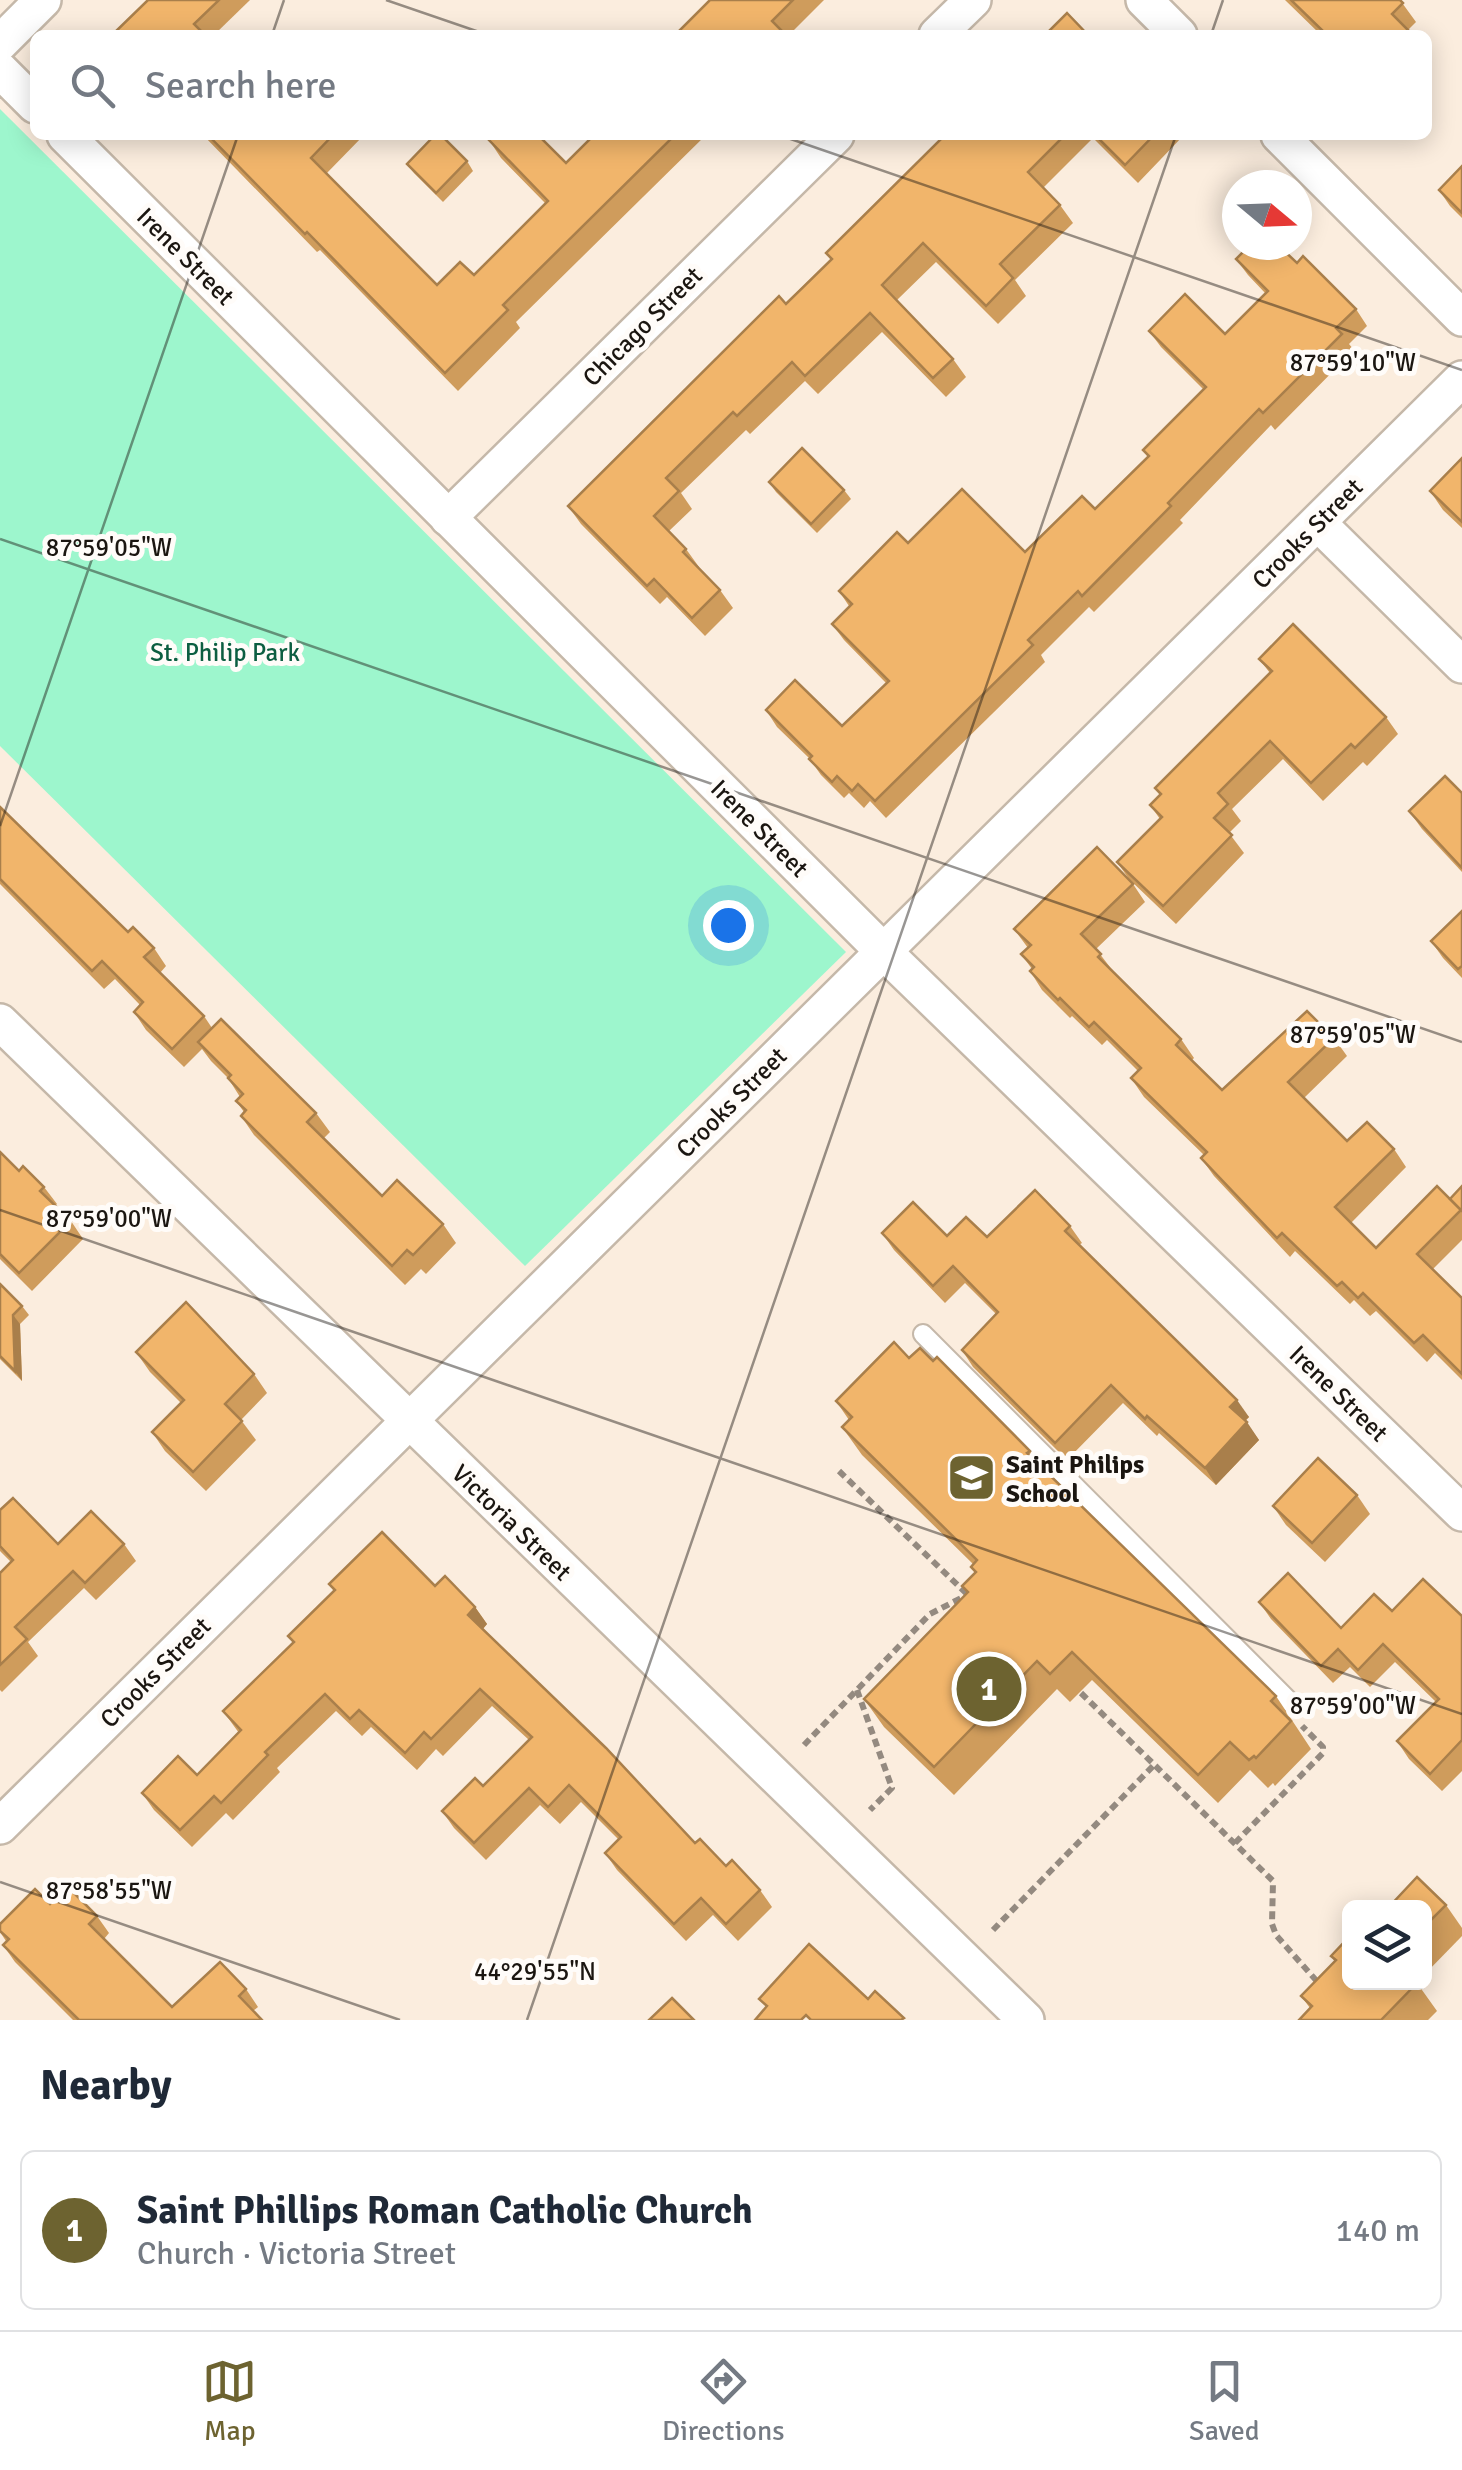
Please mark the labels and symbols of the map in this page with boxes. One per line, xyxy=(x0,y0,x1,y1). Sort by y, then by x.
north arrow xyxy=(1222,170,1312,260)
street label: Irene Street xyxy=(130,201,241,312)
street label: Chicago Street xyxy=(576,260,709,393)
text: 87°59'10"W xyxy=(1290,347,1416,378)
street label: Crooks Street xyxy=(1245,471,1369,595)
text: 87°59'05"W xyxy=(46,532,172,563)
park label: St. Philip Park xyxy=(150,637,300,668)
street label: Irene Street xyxy=(704,773,815,884)
your location xyxy=(703,900,754,951)
text: 87°59'05"W xyxy=(1290,1019,1416,1050)
street label: Crooks Street xyxy=(669,1040,793,1164)
text: 87°59'00"W xyxy=(46,1203,172,1234)
street label: Irene Street xyxy=(1283,1339,1395,1448)
place label: Saint Philips School xyxy=(1006,1449,1144,1509)
school or university icon: Saint Philips School xyxy=(945,1452,997,1504)
street label: Victoria Street xyxy=(445,1458,578,1587)
street label: Crooks Street xyxy=(93,1610,217,1734)
pin: 1 xyxy=(956,1652,1022,1726)
text: 87°59'00"W xyxy=(1290,1690,1416,1721)
text: 87°58'55"W xyxy=(46,1875,172,1906)
text: 44°29'55"N xyxy=(474,1956,596,1987)

